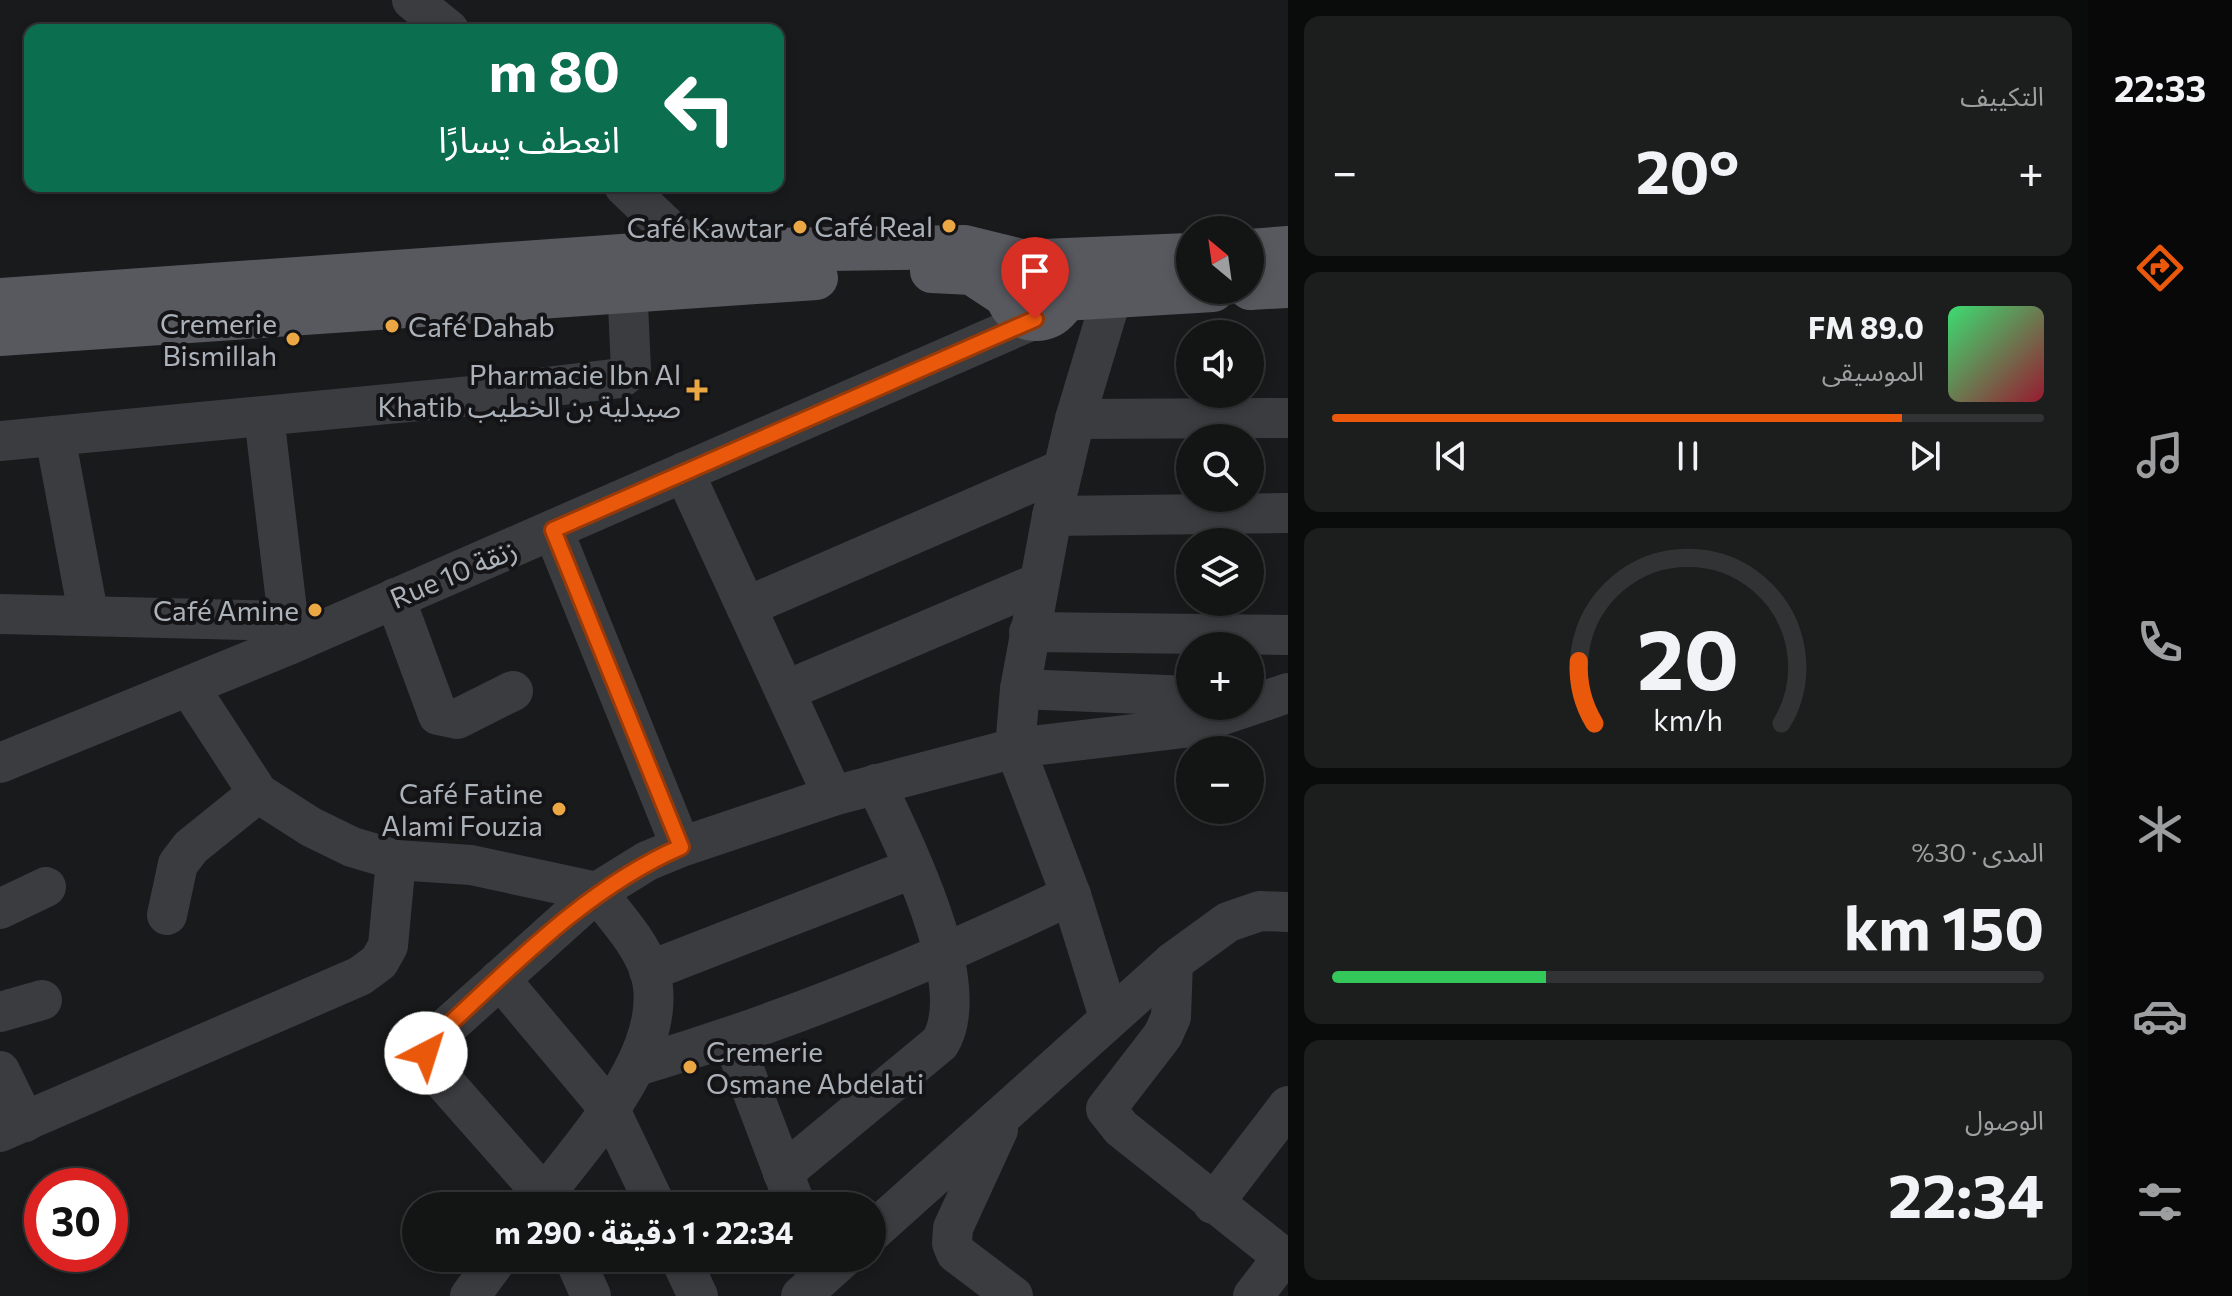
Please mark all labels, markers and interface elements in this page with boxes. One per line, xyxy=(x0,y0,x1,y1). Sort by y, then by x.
text: 80 m xyxy=(489,35,620,104)
icon: left xyxy=(648,56,752,160)
text: 22:33 xyxy=(2114,65,2206,109)
text: التكييف xyxy=(1960,80,2044,111)
text: انعطف يسارًا xyxy=(438,116,620,160)
text: 20° xyxy=(1636,133,1739,206)
text: − xyxy=(1332,143,1357,197)
text: + xyxy=(2018,143,2044,197)
place label: Café Real xyxy=(814,209,933,243)
place label: Café Kawtar xyxy=(627,210,784,244)
north arrow xyxy=(1176,216,1264,304)
map controls xyxy=(1176,216,1264,824)
marker: Café Real xyxy=(940,217,958,235)
marker: Café Kawtar xyxy=(791,218,809,236)
pin xyxy=(1001,237,1069,319)
icon: directions xyxy=(2132,240,2188,296)
icon: arrive xyxy=(1013,249,1057,293)
place label: Cremerie Bismillah xyxy=(160,306,277,372)
text: 89.0 FM xyxy=(1808,308,1924,345)
place label: Café Dahab xyxy=(408,309,555,343)
marker: Café Dahab xyxy=(383,317,401,335)
button: sound xyxy=(1176,320,1264,408)
marker: Cremerie Bismillah xyxy=(284,330,302,348)
text: الموسيقى xyxy=(1822,355,1924,386)
place label: Pharmacie Ibn Al Khatib صيدلية بن الخطيب xyxy=(378,357,681,424)
marker: Pharmacie Ibn Al Khatib صيدلية بن الخطيب xyxy=(688,381,706,399)
button: search xyxy=(1176,424,1264,512)
icon: music xyxy=(2132,427,2188,483)
icon: previous xyxy=(1429,434,1473,478)
icon: pause xyxy=(1666,434,1710,478)
icon: next xyxy=(1903,434,1947,478)
button: layers xyxy=(1176,528,1264,616)
street label: Rue 10 زنقة xyxy=(384,531,522,616)
place label: Café Amine xyxy=(153,593,299,627)
marker: Café Amine xyxy=(306,601,324,619)
text: 20 xyxy=(1637,605,1739,707)
icon: phone xyxy=(2132,614,2188,670)
button: + xyxy=(1176,632,1264,720)
text: km/h xyxy=(1653,702,1723,737)
button: − xyxy=(1176,736,1264,824)
place label: Café Fatine Alami Fouzia xyxy=(381,776,543,842)
marker: Café Fatine Alami Fouzia xyxy=(550,800,568,818)
icon: climate xyxy=(2132,801,2188,857)
text: المدى · 30% xyxy=(1912,836,2044,867)
text: 150 km xyxy=(1844,889,2044,962)
icon: car xyxy=(2132,988,2188,1044)
position arrow xyxy=(384,1011,468,1095)
place label: Cremerie Osmane Abdelati xyxy=(706,1034,924,1100)
marker: Cremerie Osmane Abdelati xyxy=(681,1058,699,1076)
text: الوصول xyxy=(1965,1104,2044,1135)
text: 22:34 xyxy=(1888,1157,2044,1230)
speed limit sign: 30 xyxy=(24,1168,128,1272)
icon: filters xyxy=(2132,1174,2188,1230)
text: 22:34 · 1 دقيقة · 290 m xyxy=(495,1213,793,1250)

